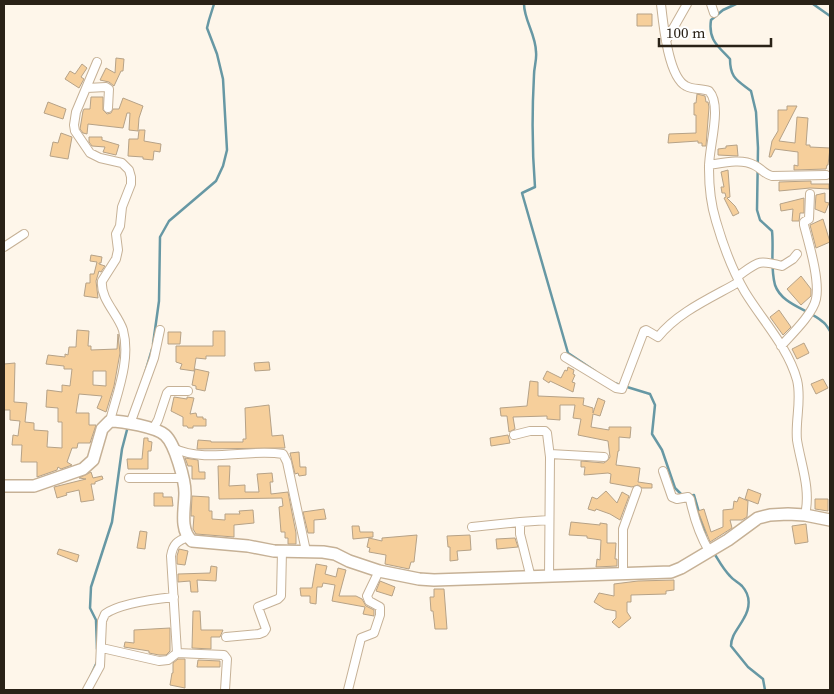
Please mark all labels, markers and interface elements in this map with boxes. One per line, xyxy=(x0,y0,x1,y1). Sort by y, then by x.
scale bar xyxy=(659,15,772,47)
text: 100 m xyxy=(666,22,706,43)

